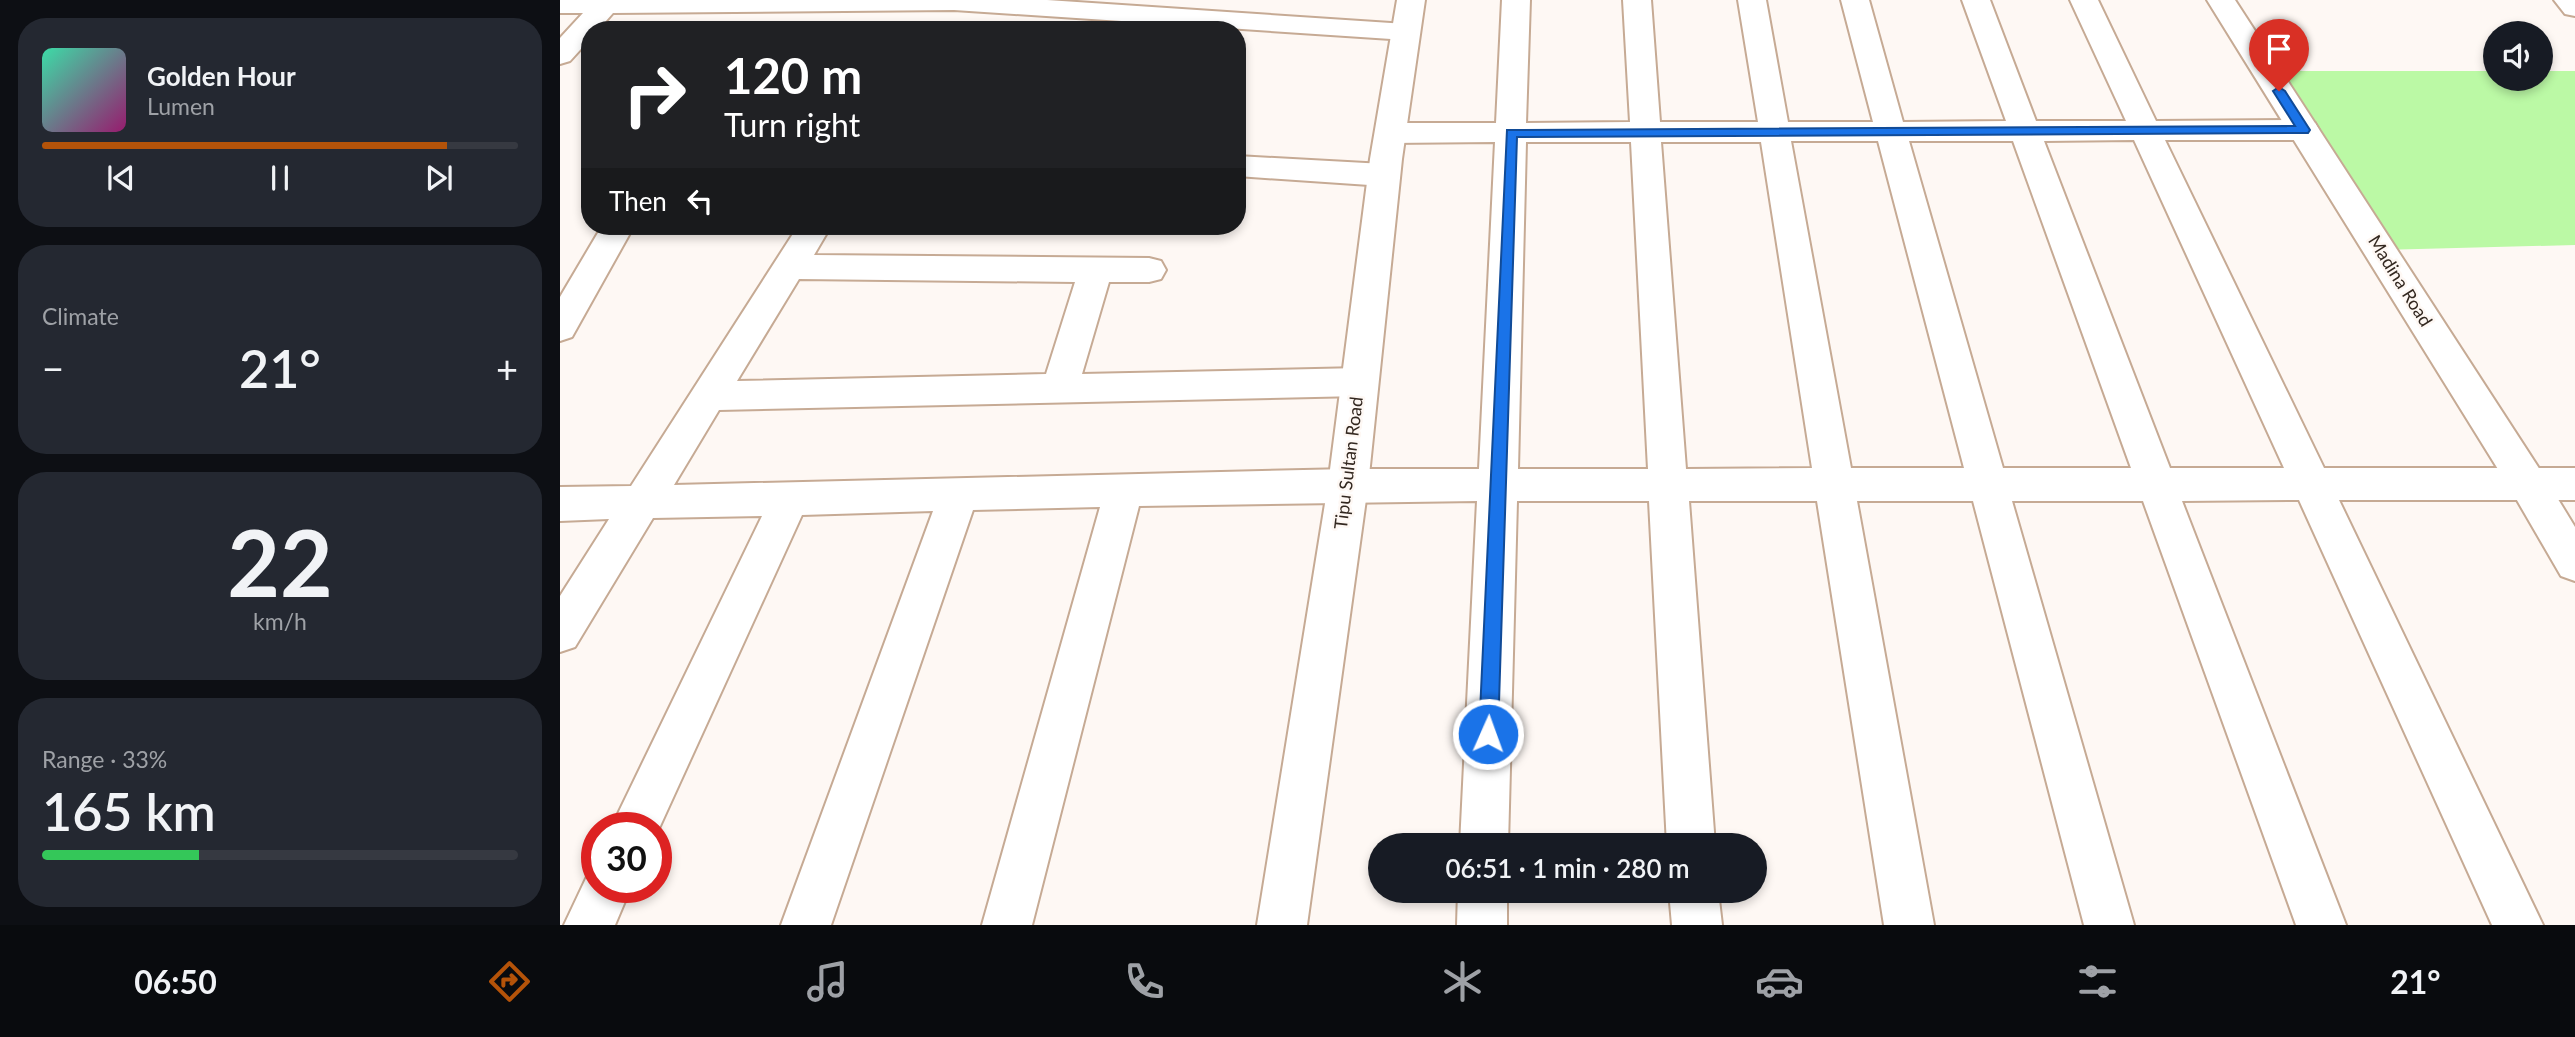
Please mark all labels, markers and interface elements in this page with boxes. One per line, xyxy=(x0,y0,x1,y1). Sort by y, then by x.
pin xyxy=(2249,19,2309,91)
map controls xyxy=(2483,21,2553,91)
button: sound xyxy=(2483,21,2553,91)
icon: arrive xyxy=(2260,30,2298,68)
text: 120 m xyxy=(724,46,862,104)
icon: right xyxy=(609,49,700,140)
text: Golden Hour xyxy=(147,60,296,92)
text: Lumen xyxy=(147,92,215,120)
text: Turn right xyxy=(724,105,860,144)
icon: previous xyxy=(102,159,140,197)
icon: pause xyxy=(261,159,299,197)
icon: next xyxy=(420,159,458,197)
icon: left xyxy=(681,182,719,220)
text: Then xyxy=(609,185,667,217)
street label: Madina Road xyxy=(2364,231,2438,330)
text: Climate xyxy=(42,302,119,330)
text: 21° xyxy=(239,337,321,399)
text: − xyxy=(42,345,64,391)
text: + xyxy=(496,345,518,391)
street label: Tipu Sultan Road xyxy=(1329,395,1367,530)
text: 22 xyxy=(227,507,333,616)
text: km/h xyxy=(253,607,307,635)
position arrow xyxy=(1451,697,1525,771)
text: Range · 33% xyxy=(42,745,167,773)
text: 165 km xyxy=(42,780,216,842)
speed limit sign: 30 xyxy=(581,812,672,903)
text: 06:51 · 1 min · 280 m xyxy=(1445,852,1690,884)
icon: directions xyxy=(485,957,534,1006)
icon: music xyxy=(803,957,852,1006)
icon: phone xyxy=(1120,957,1169,1006)
icon: climate xyxy=(1438,957,1487,1006)
icon: car xyxy=(1755,957,1804,1006)
icon: filters xyxy=(2073,957,2122,1006)
text: 06:50 xyxy=(134,962,217,1001)
text: 21° xyxy=(2390,962,2441,1001)

